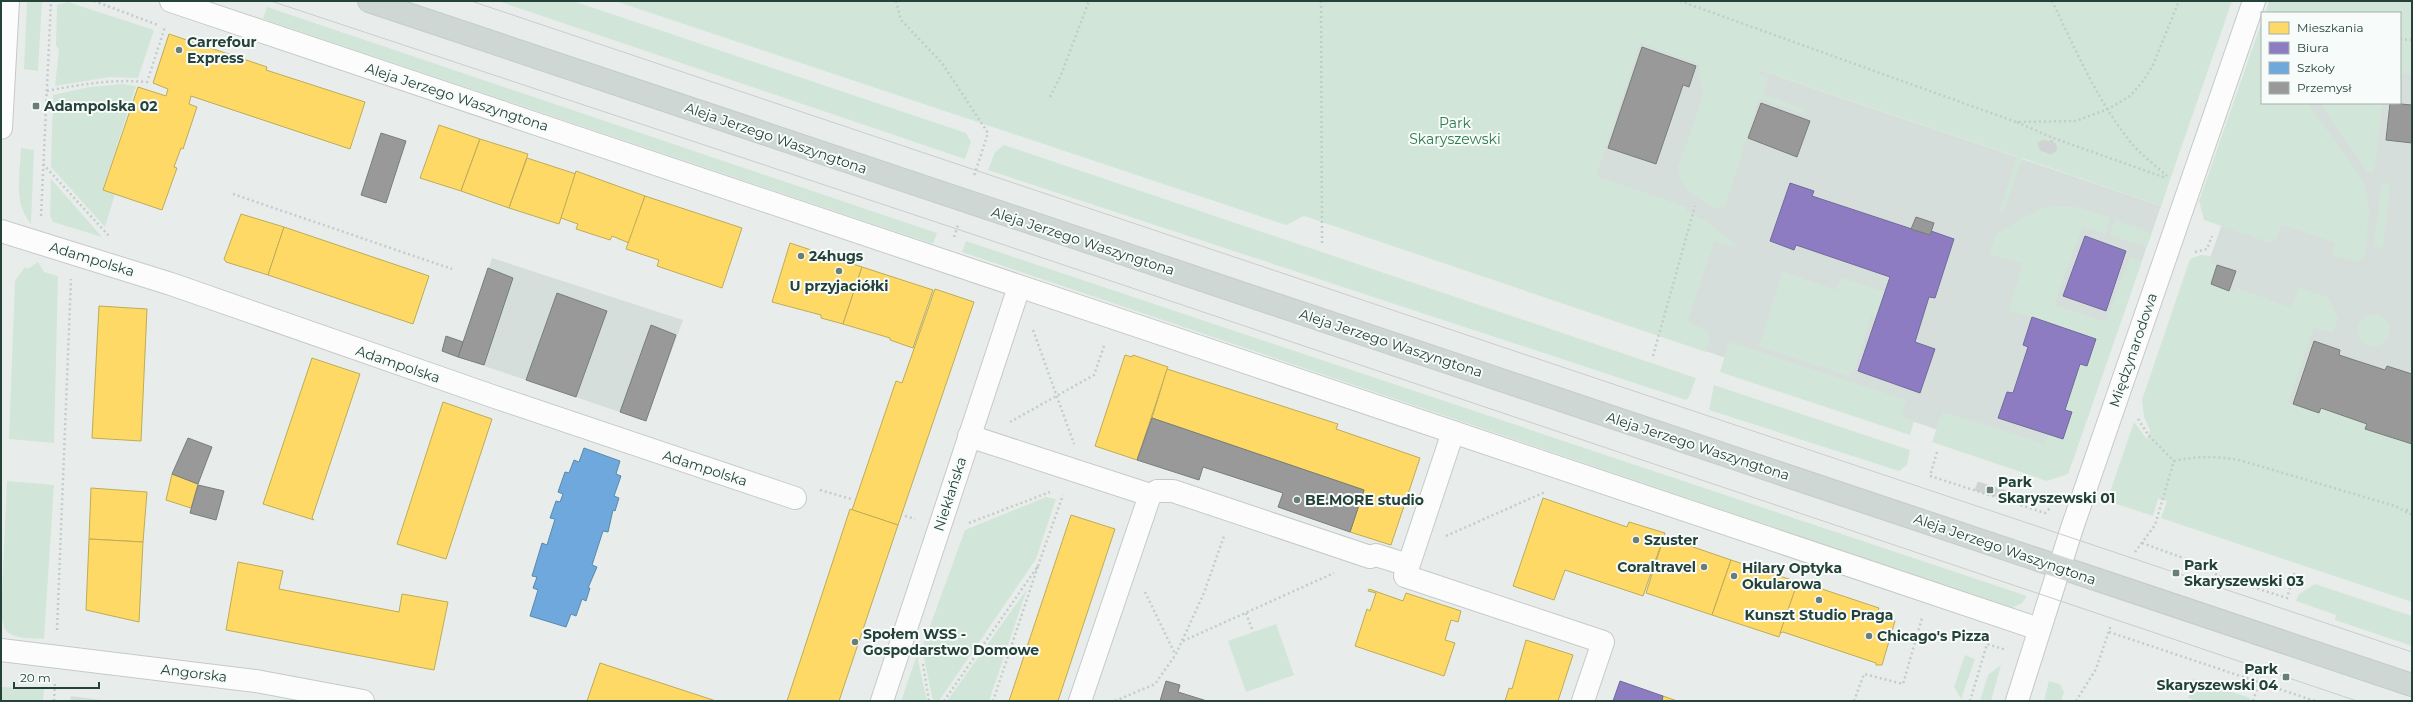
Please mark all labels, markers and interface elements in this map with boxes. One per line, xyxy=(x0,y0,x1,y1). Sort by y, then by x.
legend xyxy=(2261,12,2401,104)
text: Mieszkania xyxy=(2297,20,2363,35)
place label: Carrefour Express xyxy=(187,33,257,67)
text: Biura xyxy=(2297,40,2329,55)
marker: Carrefour Express xyxy=(174,45,184,55)
street label: Aleja Jerzego Waszyngtona xyxy=(363,59,551,135)
text: Szkoły xyxy=(2297,60,2335,75)
text: Przemysł xyxy=(2297,80,2352,95)
place label: Adampolska 02 xyxy=(43,97,157,115)
street label: Aleja Jerzego Waszyngtona xyxy=(682,98,870,178)
marker: Adampolska 02 xyxy=(31,101,41,111)
park label: Park Skaryszewski xyxy=(1409,114,1501,148)
street label: Aleja Jerzego Waszyngtona xyxy=(989,203,1177,279)
street label: Adampolska xyxy=(47,238,137,280)
place label: 24hugs xyxy=(809,247,864,265)
marker: 24hugs xyxy=(796,251,806,261)
marker: U przyjaciółki xyxy=(834,266,844,276)
place label: U przyjaciółki xyxy=(790,277,888,295)
street label: Międzynarodowa xyxy=(2105,290,2161,410)
street label: Aleja Jerzego Waszyngtona xyxy=(1297,305,1485,381)
street label: Adampolska xyxy=(353,341,443,387)
street label: Aleja Jerzego Waszyngtona xyxy=(1604,408,1792,484)
street label: Adampolska xyxy=(660,446,750,490)
street label: Niekłańska xyxy=(930,455,970,533)
place label: Park Skaryszewski 01 xyxy=(1998,473,2115,507)
marker: Park Skaryszewski 01 xyxy=(1985,485,1995,495)
place label: BE.MORE studio xyxy=(1305,491,1424,509)
marker: BE.MORE studio xyxy=(1292,495,1302,505)
street label: Aleja Jerzego Waszyngtona xyxy=(1911,509,2099,589)
place label: Szuster xyxy=(1644,531,1698,549)
marker: Szuster xyxy=(1631,535,1641,545)
place label: Park Skaryszewski 03 xyxy=(2184,556,2304,590)
place label: Coraltravel xyxy=(1617,558,1696,576)
place label: Hilary Optyka Okularowa xyxy=(1742,559,1842,593)
marker: Coraltravel xyxy=(1699,562,1709,572)
marker: Park Skaryszewski 03 xyxy=(2171,568,2181,578)
marker: Hilary Optyka Okularowa xyxy=(1729,571,1739,581)
marker: Kunszt Studio Praga xyxy=(1814,595,1824,605)
place label: Kunszt Studio Praga xyxy=(1745,606,1893,624)
place label: Społem WSS - Gospodarstwo Domowe xyxy=(863,625,1039,659)
place label: Chicago's Pizza xyxy=(1877,627,1990,645)
marker: Chicago's Pizza xyxy=(1864,631,1874,641)
marker: Społem WSS - Gospodarstwo Domowe xyxy=(850,637,860,647)
street label: Angorska xyxy=(160,660,228,686)
place label: Park Skaryszewski 04 xyxy=(2157,660,2279,694)
scale bar xyxy=(14,664,99,690)
text: 20 m xyxy=(20,670,51,685)
marker: Park Skaryszewski 04 xyxy=(2281,672,2291,682)

